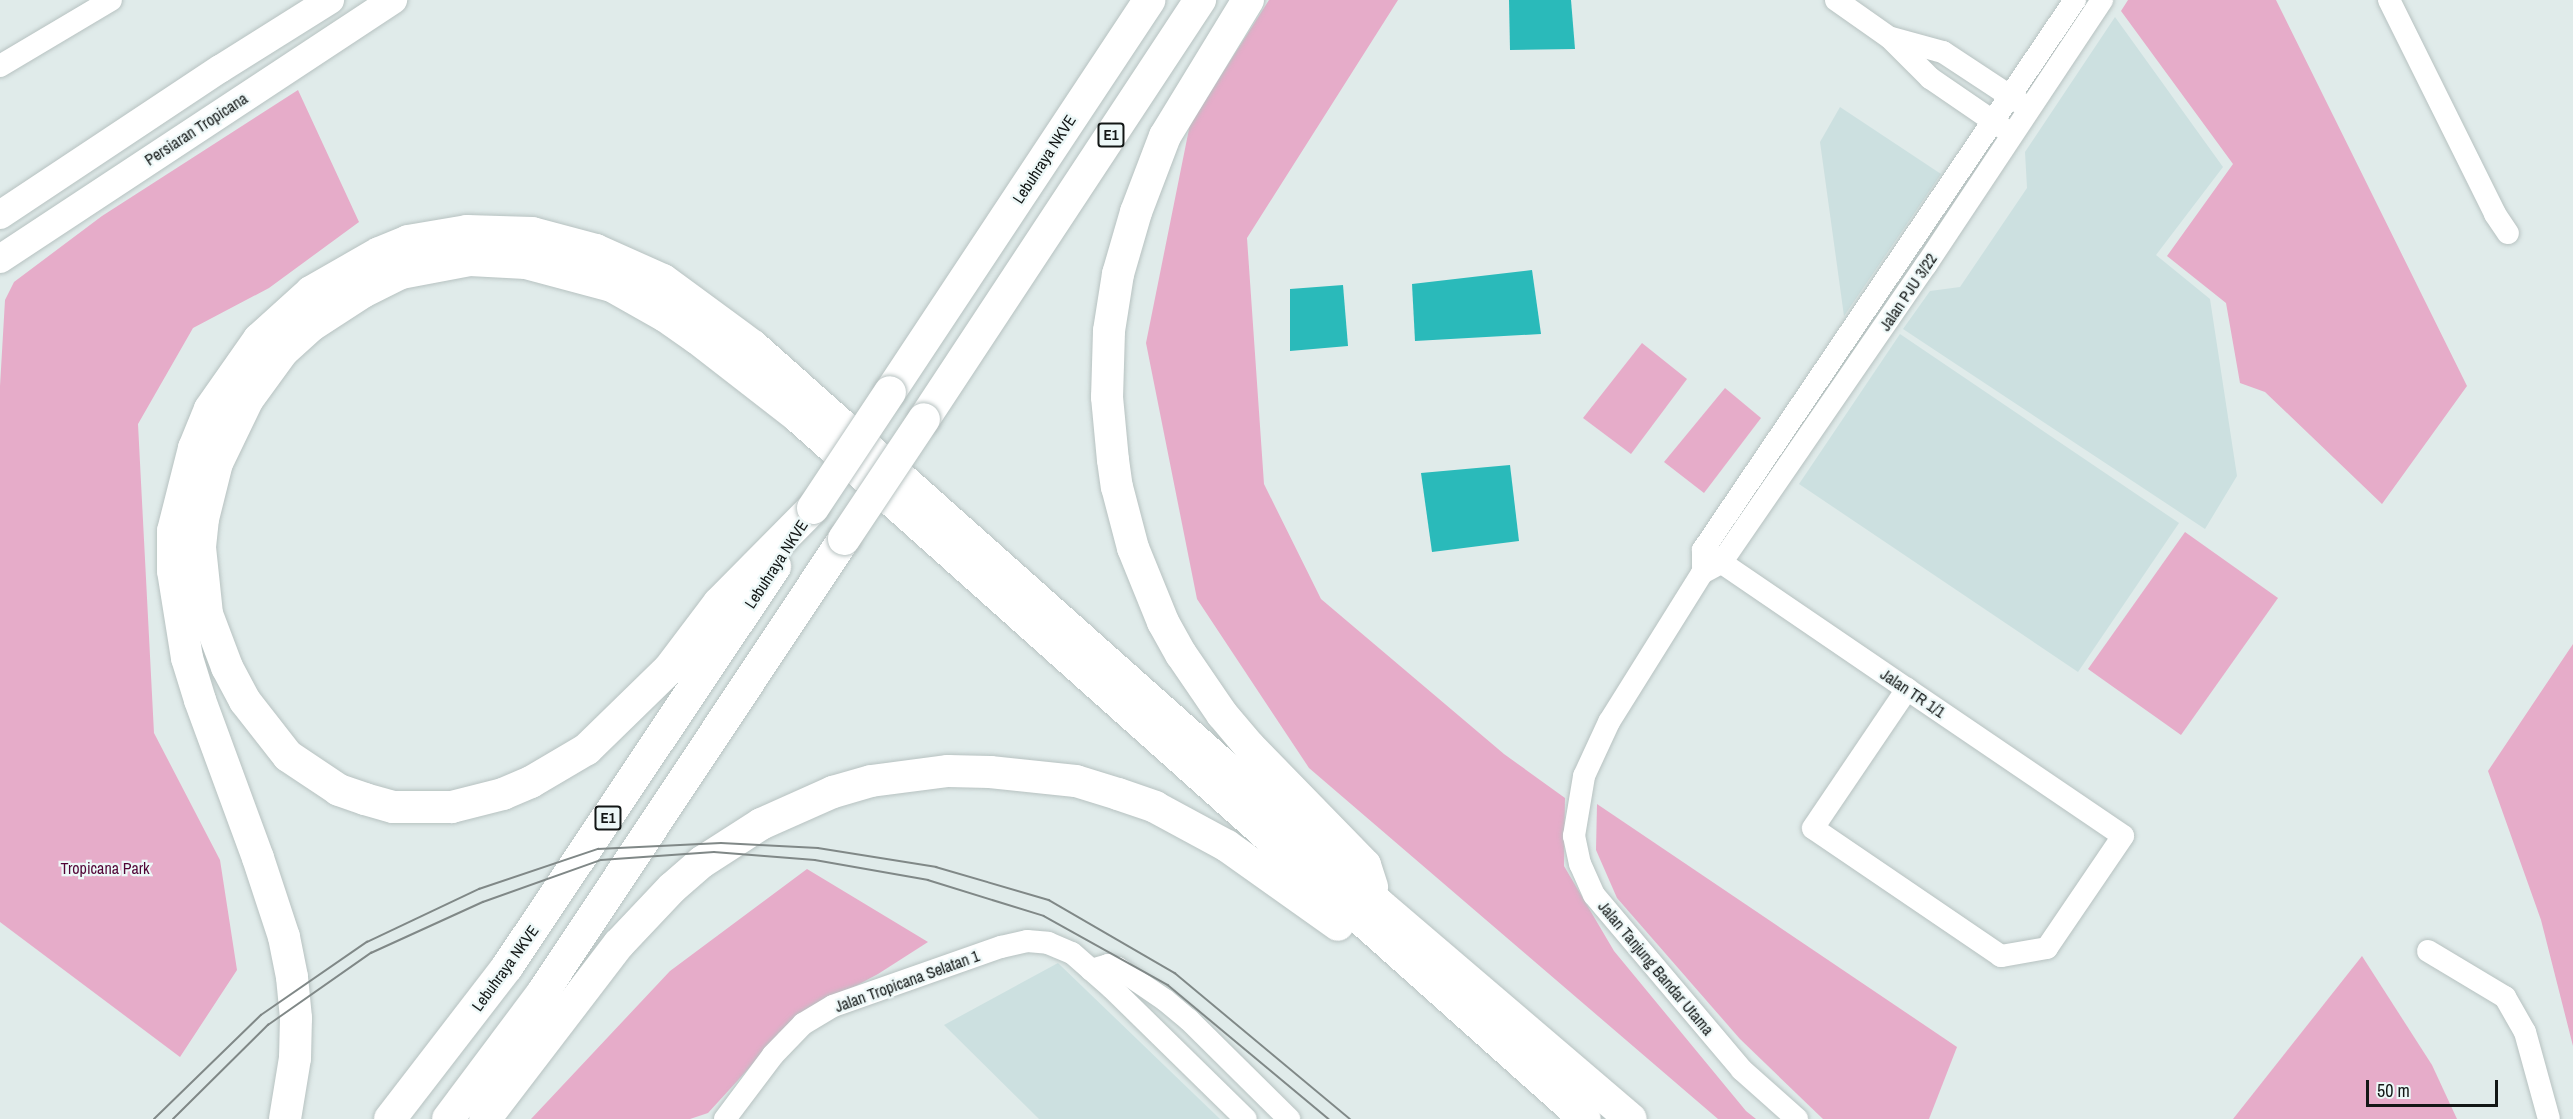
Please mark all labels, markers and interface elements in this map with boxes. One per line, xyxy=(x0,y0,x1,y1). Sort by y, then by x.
street label: Persiaran Tropicana xyxy=(141,89,251,169)
street label: Lebuhraya NKVE xyxy=(1008,111,1080,207)
road number: E1 xyxy=(1096,123,1126,147)
street label: Jalan PJU 3/22 xyxy=(1875,250,1941,334)
street label: Lebuhraya NKVE xyxy=(740,516,812,612)
street label: Jalan TR 1/1 xyxy=(1877,664,1949,722)
road number: E1 xyxy=(593,806,623,830)
park label: Tropicana Park xyxy=(60,858,150,878)
street label: Jalan Tanjung Bandar Utama xyxy=(1594,897,1718,1039)
street label: Lebuhraya NKVE xyxy=(467,921,543,1015)
street label: Jalan Tropicana Selatan 1 xyxy=(832,946,982,1016)
scale bar xyxy=(2369,1068,2501,1106)
text: 50 m xyxy=(2377,1078,2410,1103)

